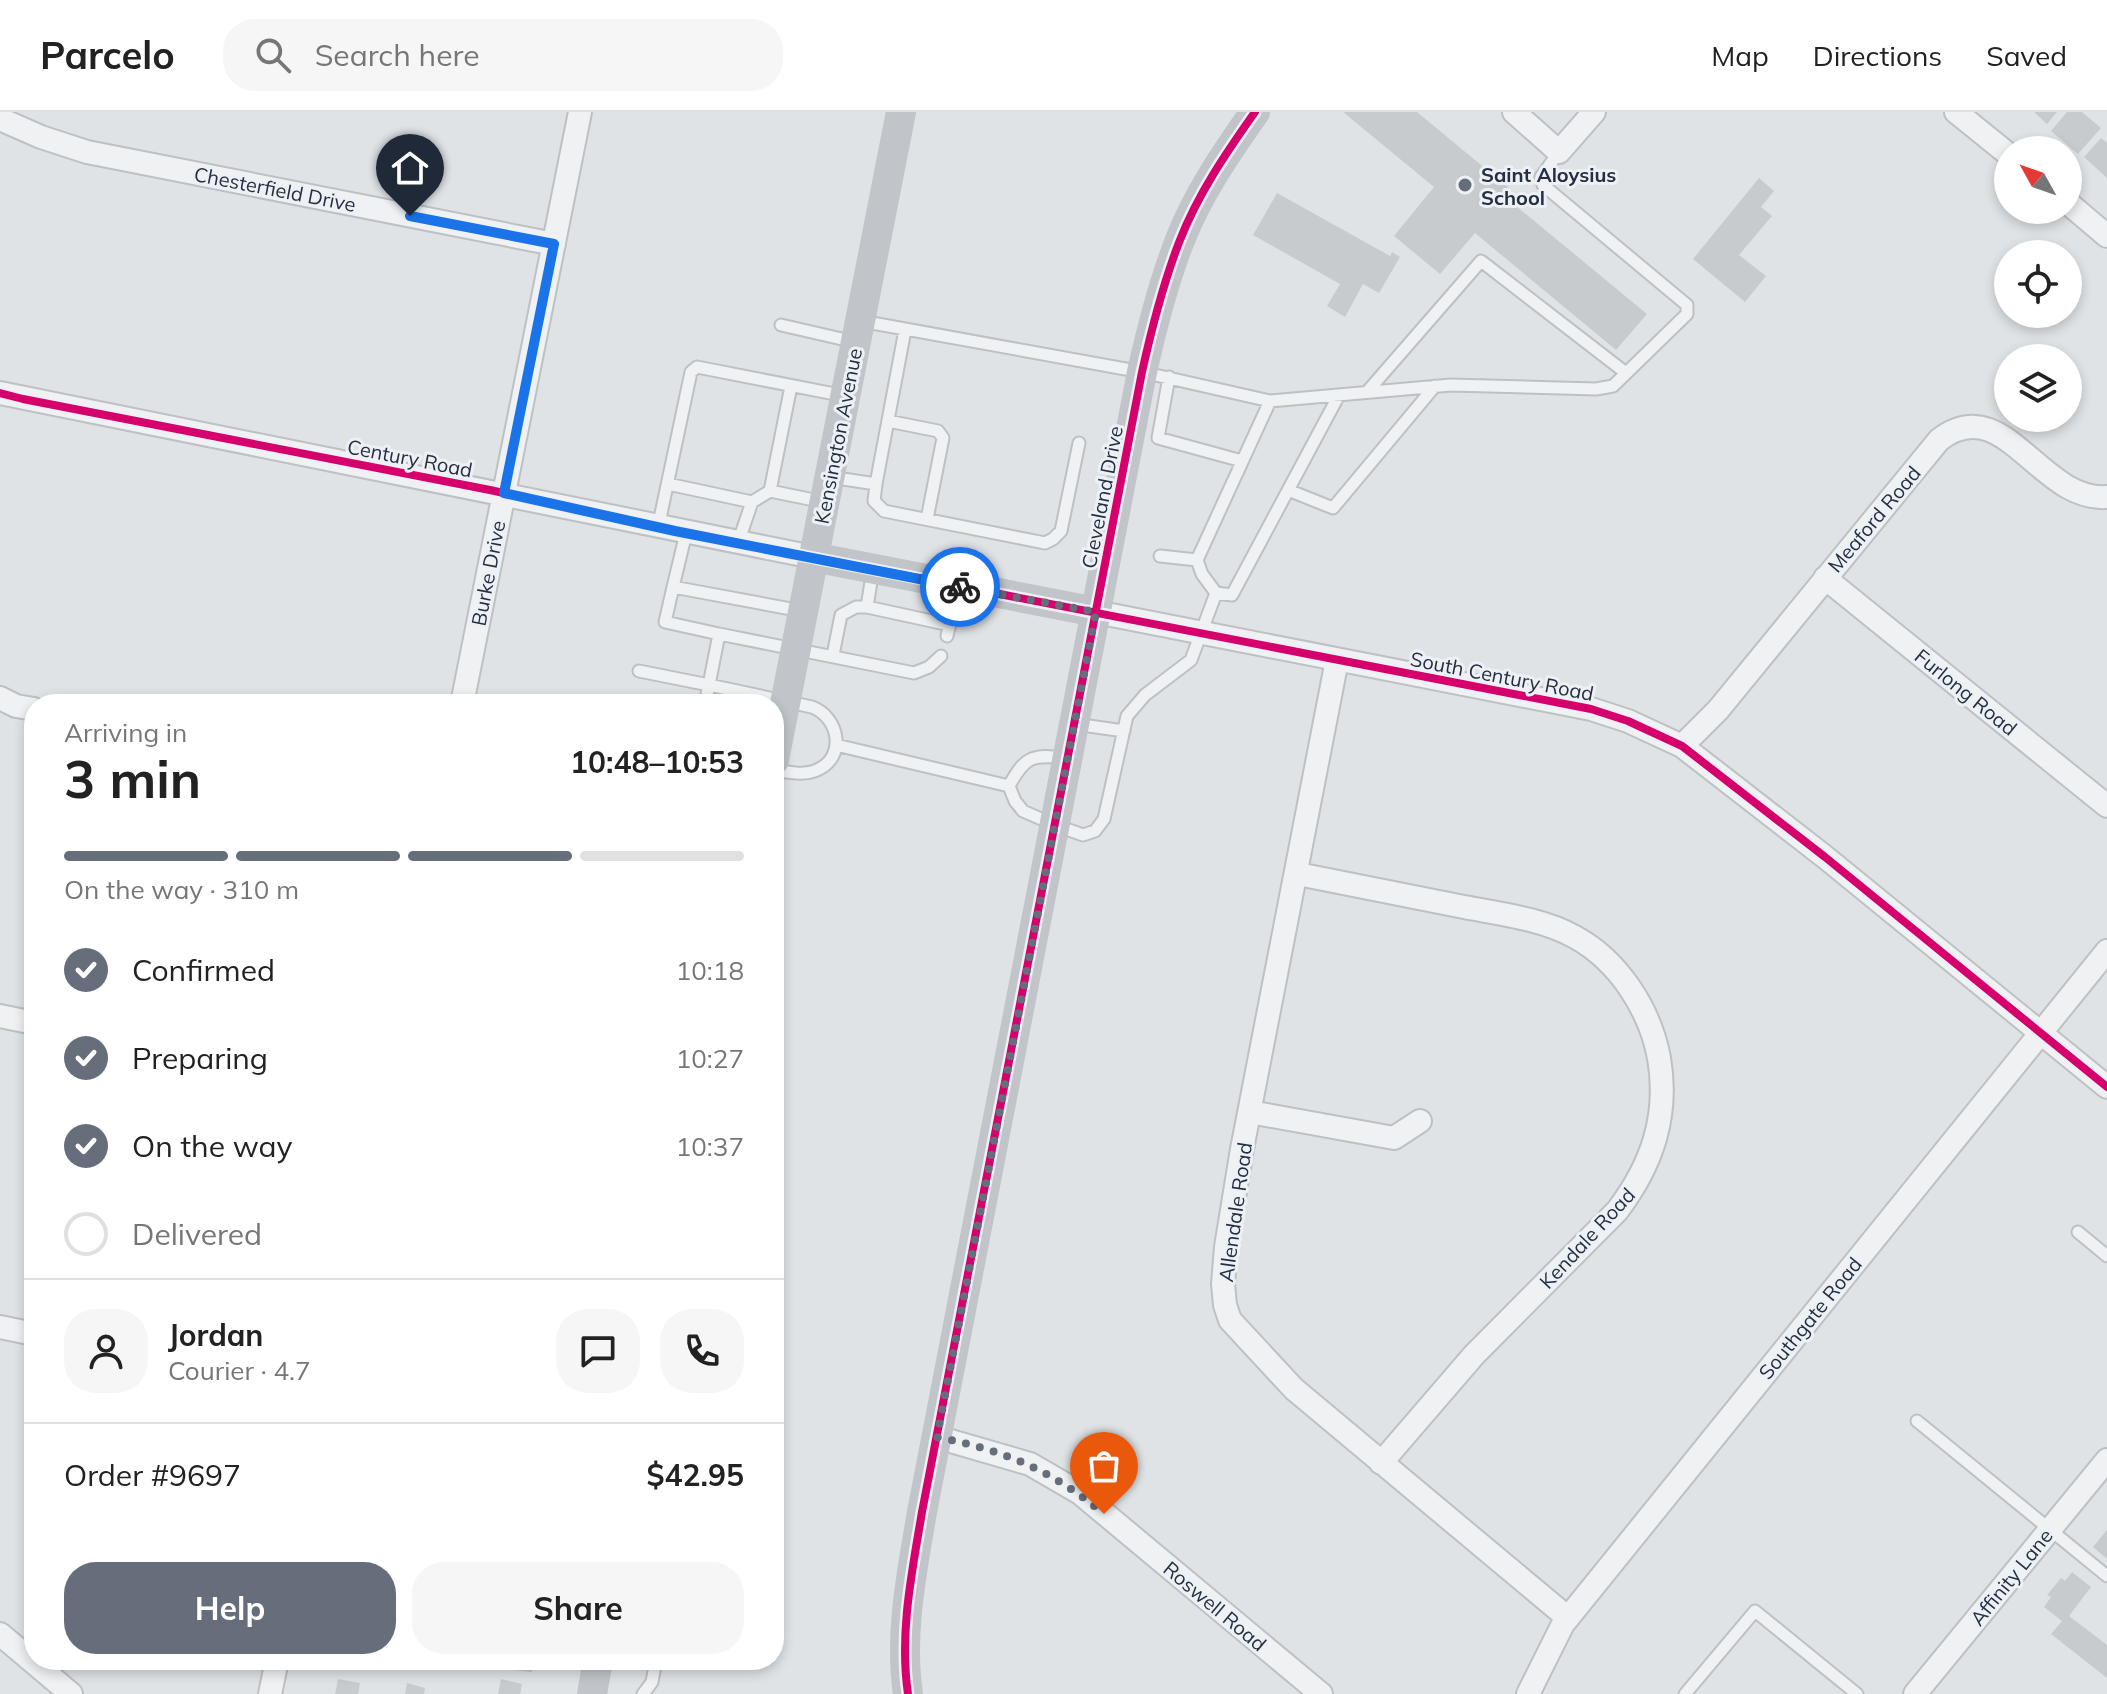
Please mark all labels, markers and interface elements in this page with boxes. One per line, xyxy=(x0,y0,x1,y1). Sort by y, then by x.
search box xyxy=(223,19,783,91)
text: Parcelo xyxy=(40,31,175,79)
icon: search xyxy=(251,33,295,77)
text: Search here xyxy=(315,36,480,74)
text: Map xyxy=(1711,38,1769,73)
text: Directions xyxy=(1813,38,1942,73)
text: Saved xyxy=(1986,38,2067,73)
pin xyxy=(376,134,444,216)
north arrow xyxy=(1994,136,2082,224)
map controls xyxy=(1994,136,2082,432)
icon: home xyxy=(388,146,432,190)
street label: Chesterfield Drive xyxy=(192,161,358,217)
place label: Saint Aloysius School xyxy=(1481,162,1616,210)
marker: Saint Aloysius School xyxy=(1456,176,1474,194)
button: locate xyxy=(1994,240,2082,328)
button: layers xyxy=(1994,344,2082,432)
street label: Kensington Avenue xyxy=(809,346,867,526)
street label: Cleveland Drive xyxy=(1076,424,1128,570)
street label: Century Road xyxy=(345,434,475,482)
street label: Meaford Road xyxy=(1822,461,1926,577)
street label: Burke Drive xyxy=(466,518,510,628)
courier xyxy=(920,547,1000,627)
icon: bike xyxy=(938,565,982,609)
street label: Furlong Road xyxy=(1910,643,2022,741)
street label: South Century Road xyxy=(1408,646,1596,706)
text: Arriving in xyxy=(64,716,187,749)
text: 10:48–10:53 xyxy=(570,743,744,781)
text: 3 min xyxy=(64,746,201,811)
text: On the way · 310 m xyxy=(64,873,299,906)
icon: check xyxy=(64,948,108,992)
text: Confirmed xyxy=(132,951,275,989)
text: 10:18 xyxy=(676,954,744,987)
icon: check xyxy=(64,1036,108,1080)
text: Preparing xyxy=(132,1039,268,1077)
text: 10:27 xyxy=(676,1042,744,1075)
icon: check xyxy=(64,1124,108,1168)
text: On the way xyxy=(132,1127,292,1165)
text: 10:37 xyxy=(676,1130,744,1163)
street label: Allendale Road xyxy=(1213,1141,1257,1283)
street label: Kendale Road xyxy=(1534,1182,1640,1294)
text: Delivered xyxy=(132,1215,262,1253)
street label: Southgate Road xyxy=(1753,1252,1867,1384)
button: person xyxy=(64,1309,148,1393)
button: chat xyxy=(556,1309,640,1393)
button: phone xyxy=(660,1309,744,1393)
text: Jordan xyxy=(168,1316,263,1354)
text: Courier · 4.7 xyxy=(168,1354,311,1387)
pin xyxy=(1070,1432,1138,1514)
icon: bag xyxy=(1082,1444,1126,1488)
text: Order #9697 xyxy=(64,1456,241,1494)
text: $42.95 xyxy=(647,1456,744,1494)
street label: Affinity Lane xyxy=(1964,1524,2058,1630)
street label: Roswell Road xyxy=(1158,1556,1272,1656)
button: Help xyxy=(64,1562,396,1654)
button: Share xyxy=(412,1562,744,1654)

